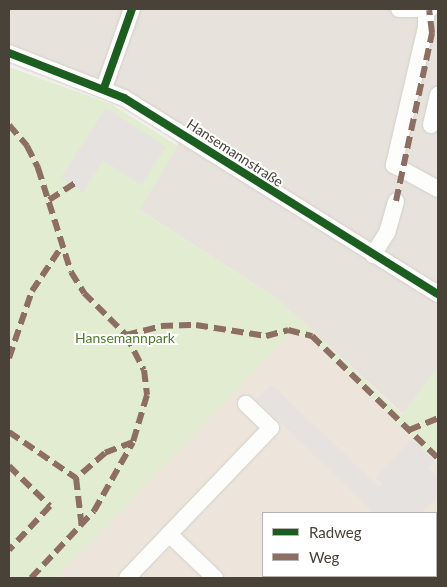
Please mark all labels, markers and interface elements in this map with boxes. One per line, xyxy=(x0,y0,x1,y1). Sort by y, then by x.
street label: Hansemannstraße xyxy=(184,116,286,190)
park label: Hansemannpark xyxy=(75,330,175,346)
legend xyxy=(262,512,437,577)
text: Radweg xyxy=(309,523,362,541)
text: Weg xyxy=(309,548,339,566)

